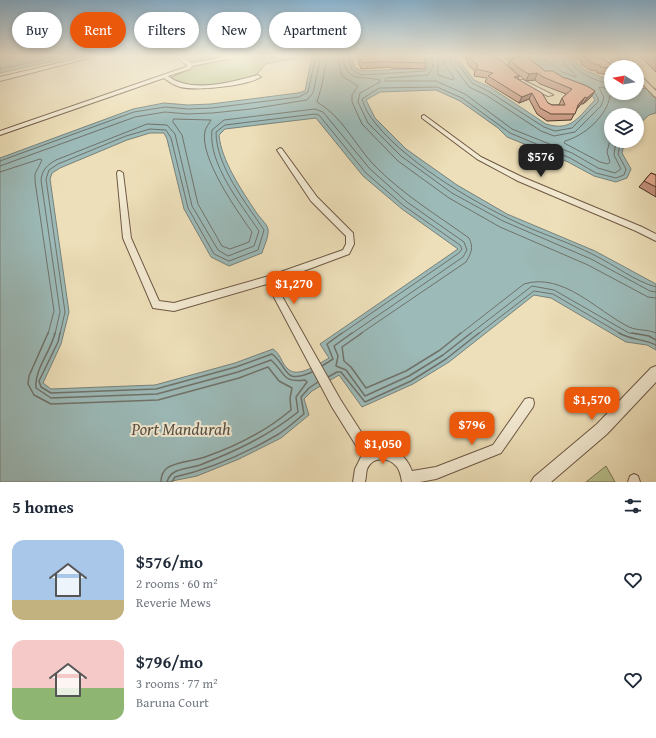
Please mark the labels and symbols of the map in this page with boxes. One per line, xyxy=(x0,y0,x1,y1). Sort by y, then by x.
north arrow xyxy=(604,60,644,100)
pin: $576 xyxy=(517,144,565,178)
pin: $1,270 xyxy=(261,271,327,305)
pin: $1,570 xyxy=(559,387,625,421)
pin: $796 xyxy=(448,412,496,446)
water label: Port Mandurah xyxy=(130,416,231,441)
pin: $1,050 xyxy=(350,431,416,465)

